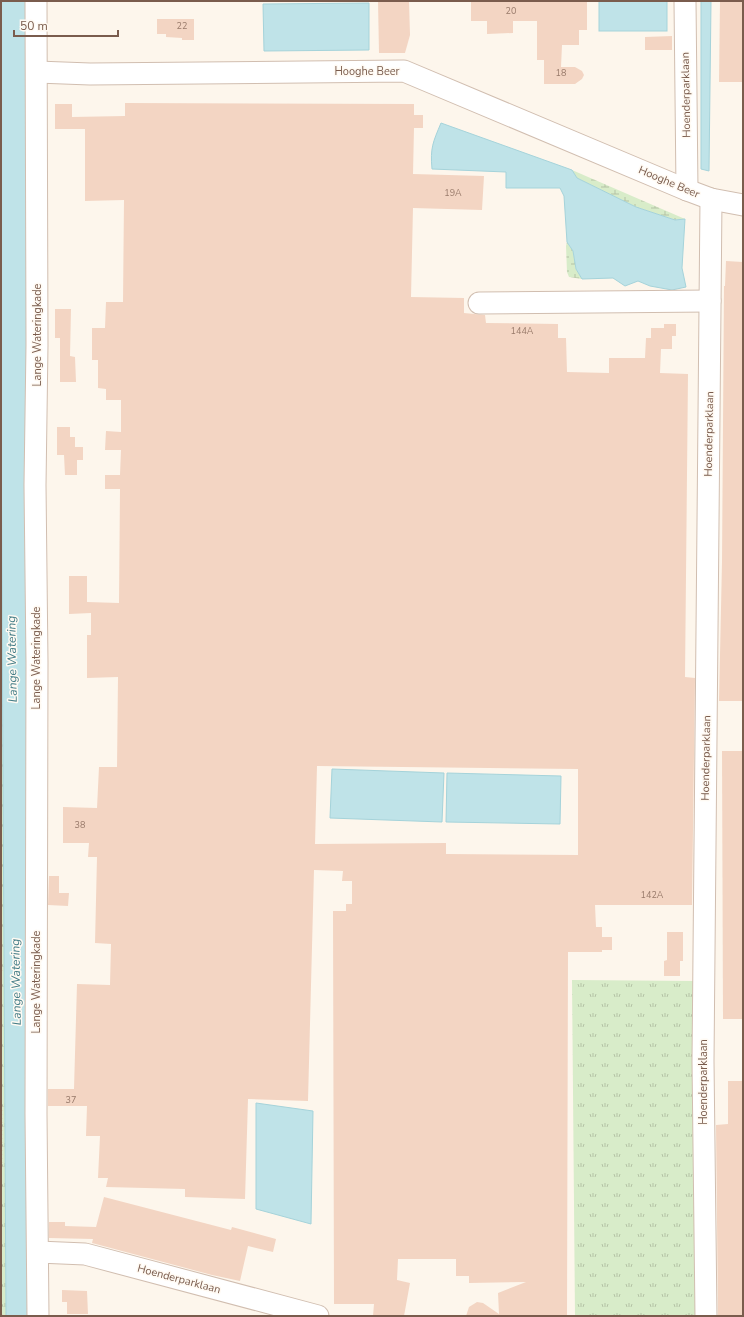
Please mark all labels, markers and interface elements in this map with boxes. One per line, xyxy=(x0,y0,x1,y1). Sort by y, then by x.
house number: 20 xyxy=(506,5,516,17)
scale bar xyxy=(14,12,118,38)
text: 50 m xyxy=(20,18,48,34)
house number: 22 xyxy=(177,20,187,32)
street label: Hoenderparklaan xyxy=(678,52,694,138)
street label: Hooghe Beer xyxy=(334,64,400,79)
house number: 18 xyxy=(556,67,566,79)
street label: Hooghe Beer xyxy=(636,162,702,202)
house number: 19A xyxy=(444,187,462,199)
street label: Lange Wateringkade xyxy=(30,283,45,386)
house number: 144A xyxy=(511,325,534,337)
street label: Hoenderparklaan xyxy=(701,391,717,477)
street label: Lange Wateringkade xyxy=(29,606,44,709)
water label: Lange Watering xyxy=(3,616,21,702)
street label: Hoenderparklaan xyxy=(698,715,714,801)
house number: 38 xyxy=(75,819,85,831)
house number: 142A xyxy=(641,889,664,901)
street label: Lange Wateringkade xyxy=(29,930,44,1033)
water label: Lange Watering xyxy=(7,939,25,1025)
street label: Hoenderparklaan xyxy=(696,1039,711,1125)
house number: 37 xyxy=(66,1094,76,1106)
street label: Hoenderparklaan xyxy=(136,1261,222,1297)

